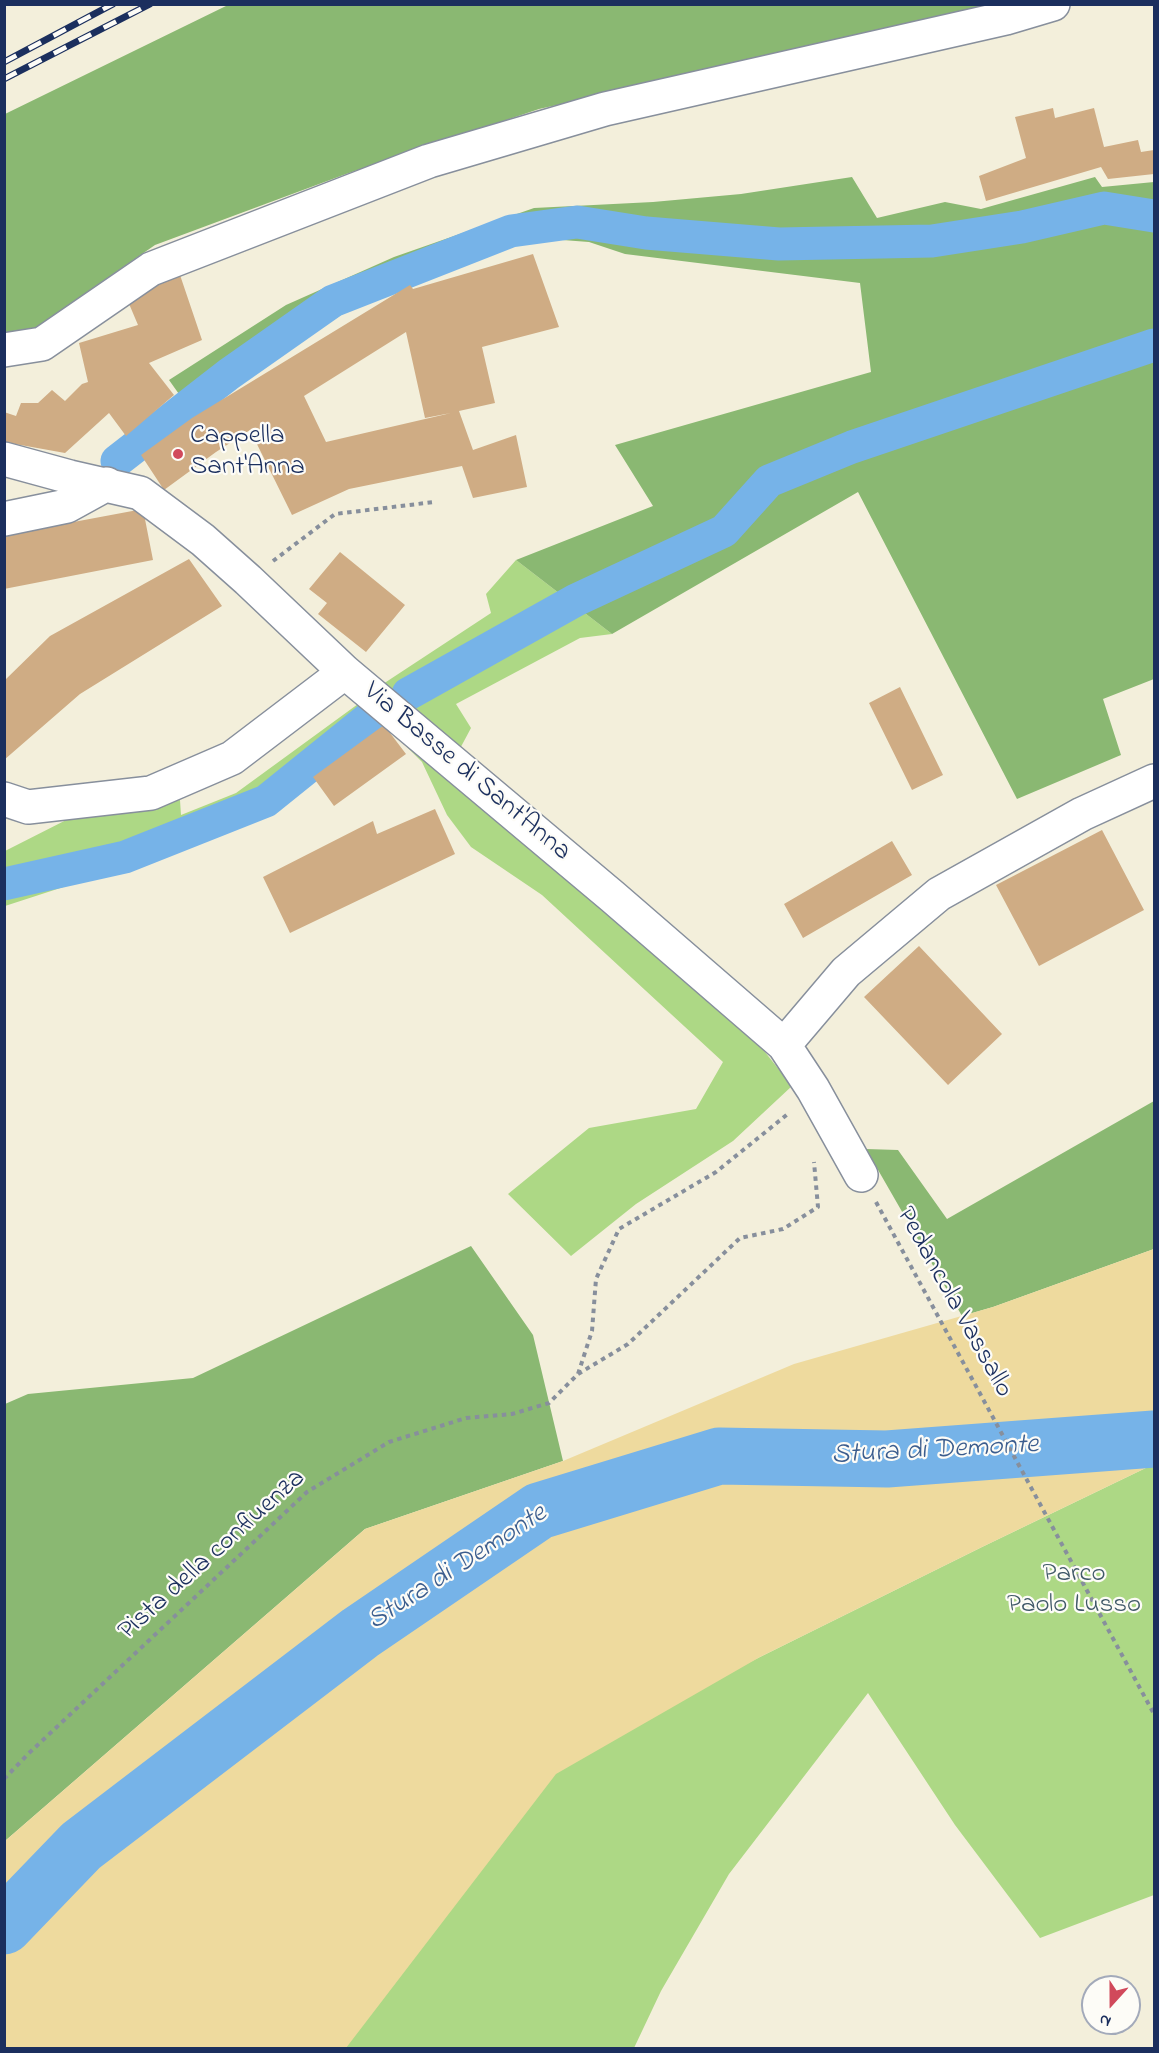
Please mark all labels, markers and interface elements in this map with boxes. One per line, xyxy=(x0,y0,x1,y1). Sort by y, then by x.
place label: Cappella Sant'Anna xyxy=(190,422,305,485)
marker: Cappella Sant'Anna xyxy=(171,447,185,461)
street label: Via Basse di Sant'Anna xyxy=(356,677,576,869)
street label: Pedancola Vassallo xyxy=(887,1202,1019,1404)
water label: Stura di Demonte xyxy=(831,1430,1039,1474)
street label: Pista della confluenza xyxy=(113,1464,313,1648)
water label: Stura di Demonte xyxy=(362,1499,554,1639)
park label: Parco Paolo Lusso xyxy=(1007,1560,1141,1623)
north arrow xyxy=(1081,1975,1141,2035)
text: N xyxy=(1096,2007,1115,2033)

